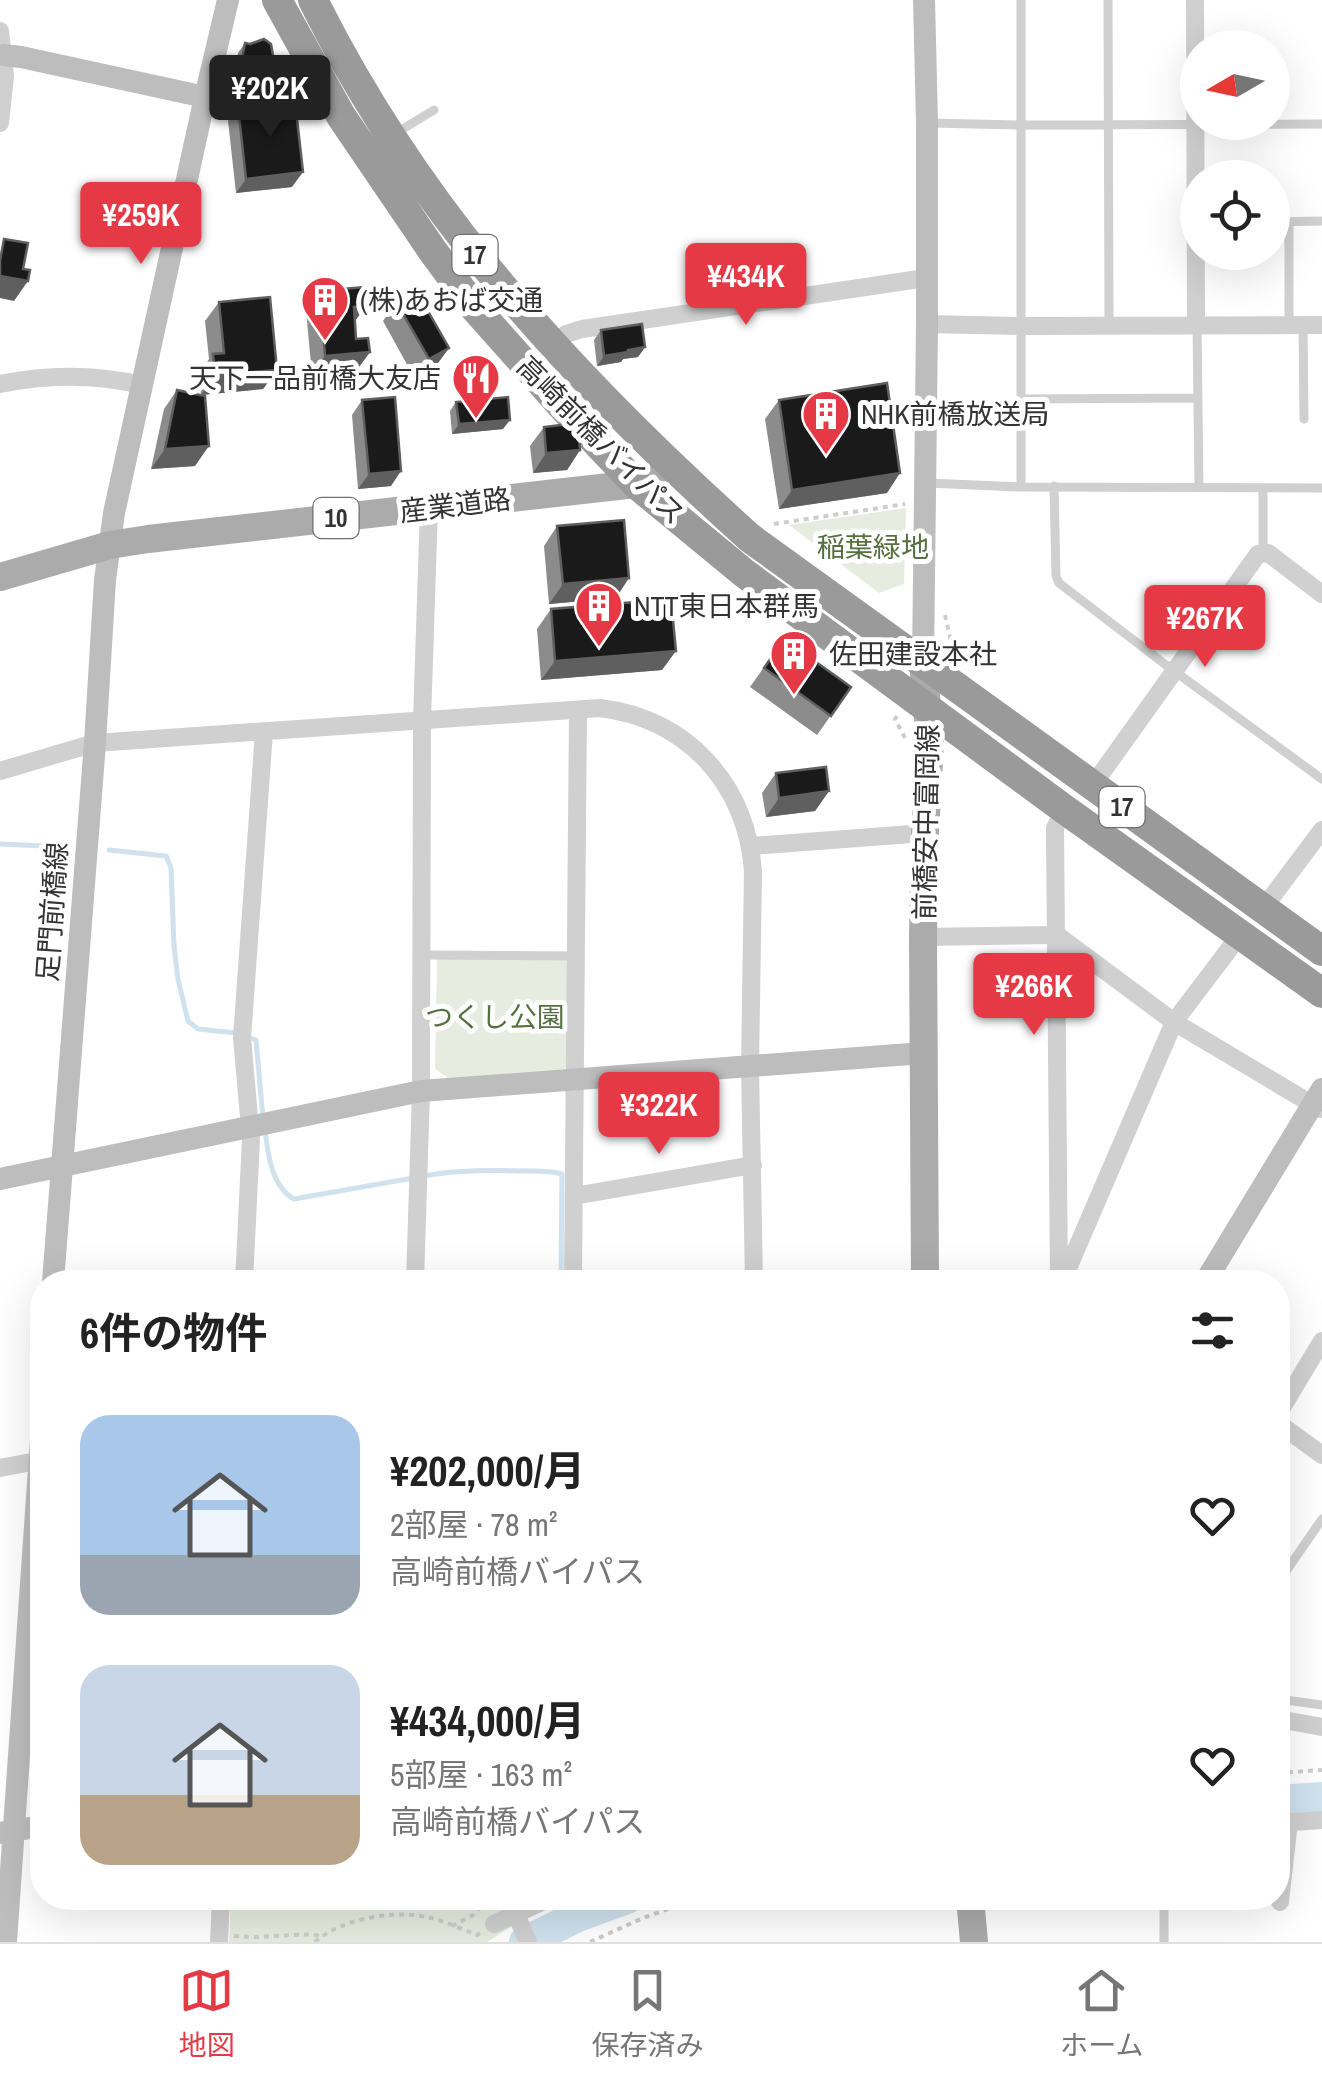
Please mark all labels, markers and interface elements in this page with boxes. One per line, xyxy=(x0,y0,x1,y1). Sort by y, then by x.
north arrow xyxy=(1180,30,1290,140)
map controls xyxy=(1180,30,1290,270)
pin: ¥202K xyxy=(200,55,340,140)
text: ¥202K xyxy=(231,66,309,109)
button: locate xyxy=(1180,160,1290,270)
pin: ¥259K xyxy=(71,182,211,267)
text: ¥259K xyxy=(102,193,180,236)
road number: 17 xyxy=(452,235,498,275)
pin: ¥434K xyxy=(676,243,816,328)
text: ¥434K xyxy=(707,254,785,297)
building icon: (株)あおば交通 xyxy=(299,274,351,342)
place label: (株)あおば交通 xyxy=(360,281,543,319)
street label: 高崎前橋バイパス xyxy=(509,348,693,532)
restaurant icon: 天下一品前橋大友店 xyxy=(450,352,502,420)
place label: 天下一品前橋大友店 xyxy=(189,359,441,397)
building icon: NHK前橋放送局 xyxy=(800,388,852,456)
place label: NHK前橋放送局 xyxy=(861,395,1049,433)
street label: 産業道路 xyxy=(397,479,513,531)
road number: 10 xyxy=(314,498,358,538)
park label: 稲葉緑地 xyxy=(817,528,929,566)
building icon: NTT東日本群馬 xyxy=(573,580,625,648)
pin: ¥267K xyxy=(1135,585,1275,670)
place label: NTT東日本群馬 xyxy=(634,587,819,625)
text: ¥267K xyxy=(1166,596,1244,639)
building icon: 佐田建設本社 xyxy=(768,628,820,696)
place label: 佐田建設本社 xyxy=(829,635,997,673)
street label: 前橋安中富岡線 xyxy=(905,724,947,920)
road number: 17 xyxy=(1100,787,1144,827)
street label: 足門前橋線 xyxy=(28,841,76,983)
pin: ¥266K xyxy=(964,953,1104,1038)
text: ¥266K xyxy=(995,964,1073,1007)
park label: つくし公園 xyxy=(425,998,565,1036)
pin: ¥322K xyxy=(589,1072,729,1157)
text: ¥322K xyxy=(620,1083,698,1126)
icon: filters xyxy=(1185,1303,1240,1358)
text: 6件の物件 xyxy=(80,1305,267,1361)
text: ¥202,000/月 xyxy=(390,1443,585,1499)
icon: home xyxy=(160,1455,280,1575)
icon: heart xyxy=(1185,1488,1240,1543)
text: 2部屋 · 78 m² xyxy=(390,1503,558,1546)
text: 高崎前橋バイパス xyxy=(390,1550,645,1593)
text: ¥434,000/月 xyxy=(390,1693,585,1749)
icon: home xyxy=(160,1705,280,1825)
icon: heart xyxy=(1185,1738,1240,1793)
text: 5部屋 · 163 m² xyxy=(390,1753,572,1796)
text: 高崎前橋バイパス xyxy=(390,1800,645,1843)
tab: 地図 xyxy=(178,1963,234,2064)
tab: 保存済み xyxy=(591,1963,703,2064)
tab: ホーム xyxy=(1060,1963,1144,2064)

